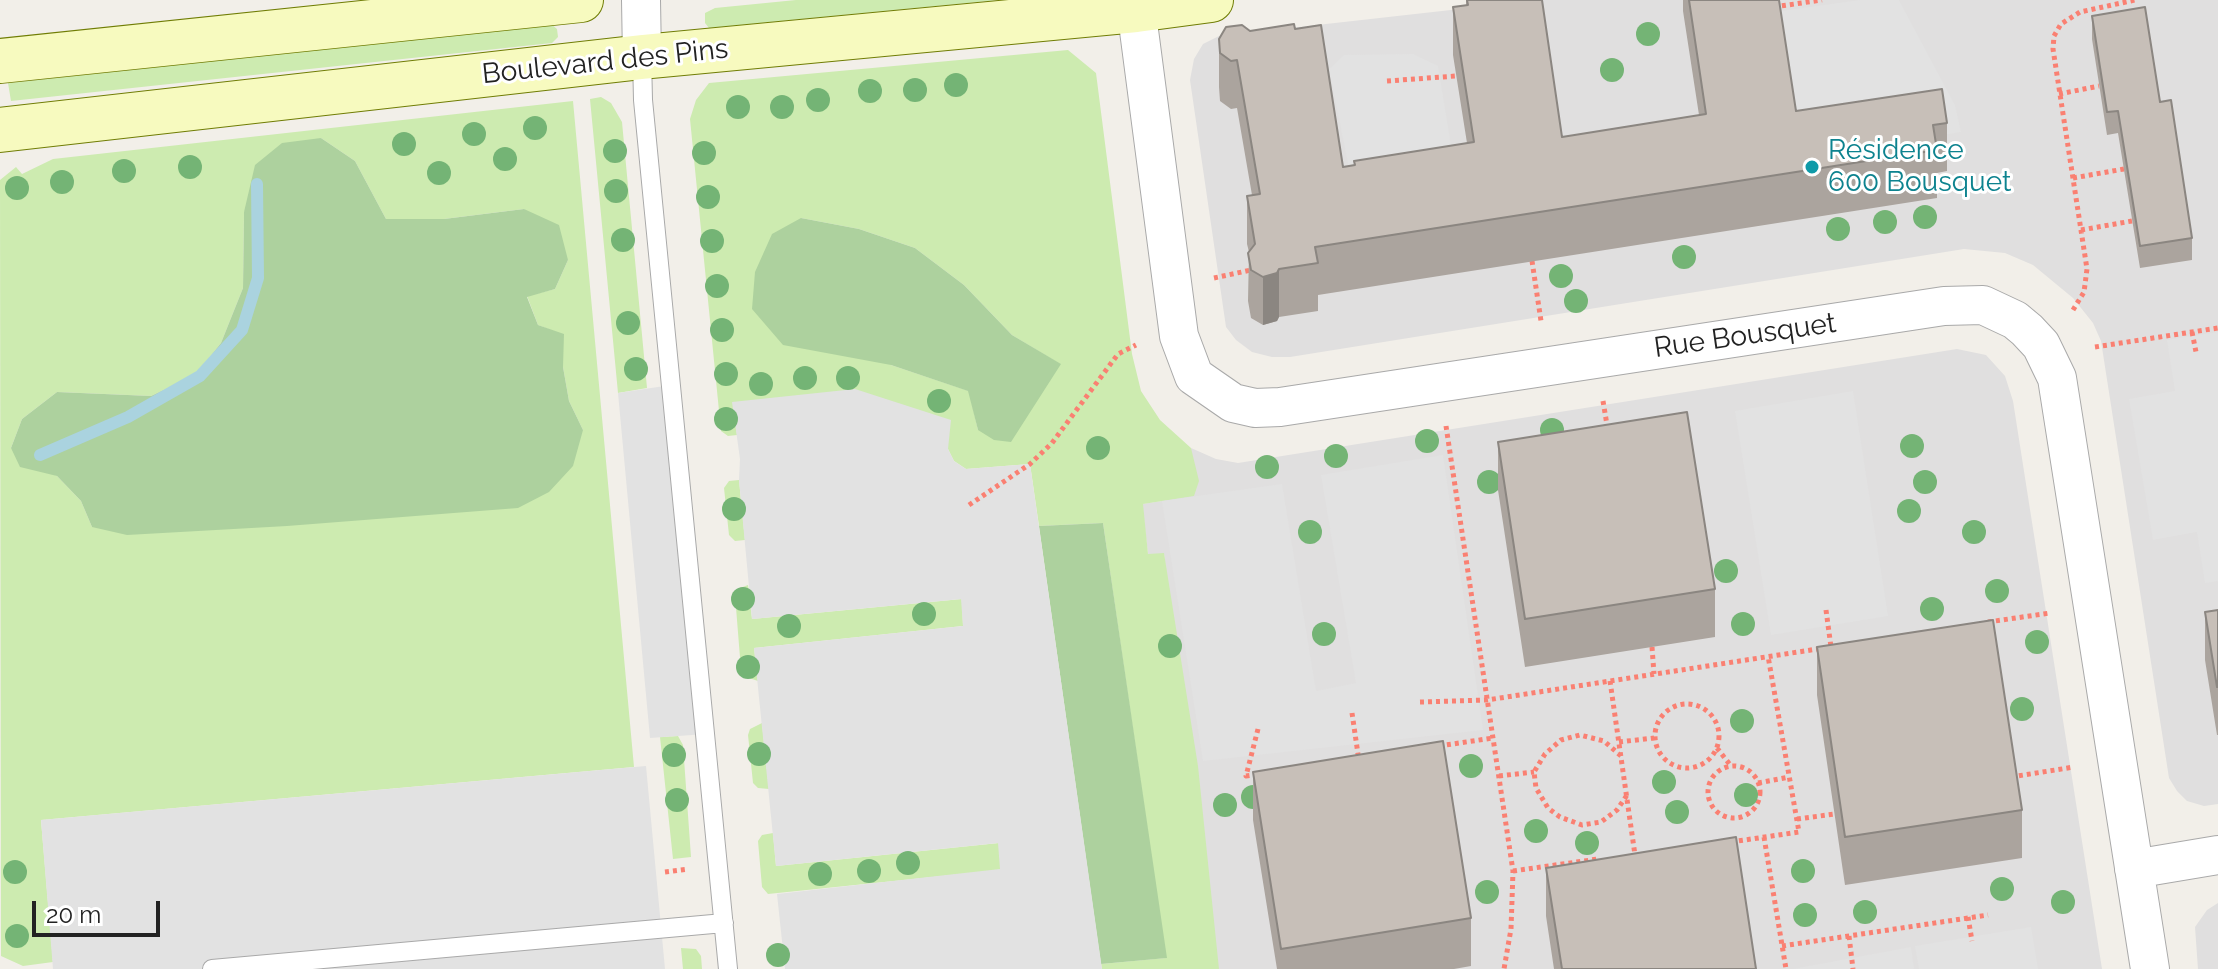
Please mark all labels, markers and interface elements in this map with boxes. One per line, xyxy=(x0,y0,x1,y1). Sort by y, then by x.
street label: Boulevard des Pins xyxy=(480,32,730,92)
place label: Résidence 600 Bousquet xyxy=(1828,134,2011,200)
marker: Résidence 600 Bousquet xyxy=(1803,158,1821,176)
street label: Rue Bousquet xyxy=(1652,307,1838,365)
scale bar xyxy=(36,885,164,935)
text: 20 m xyxy=(46,900,101,929)

